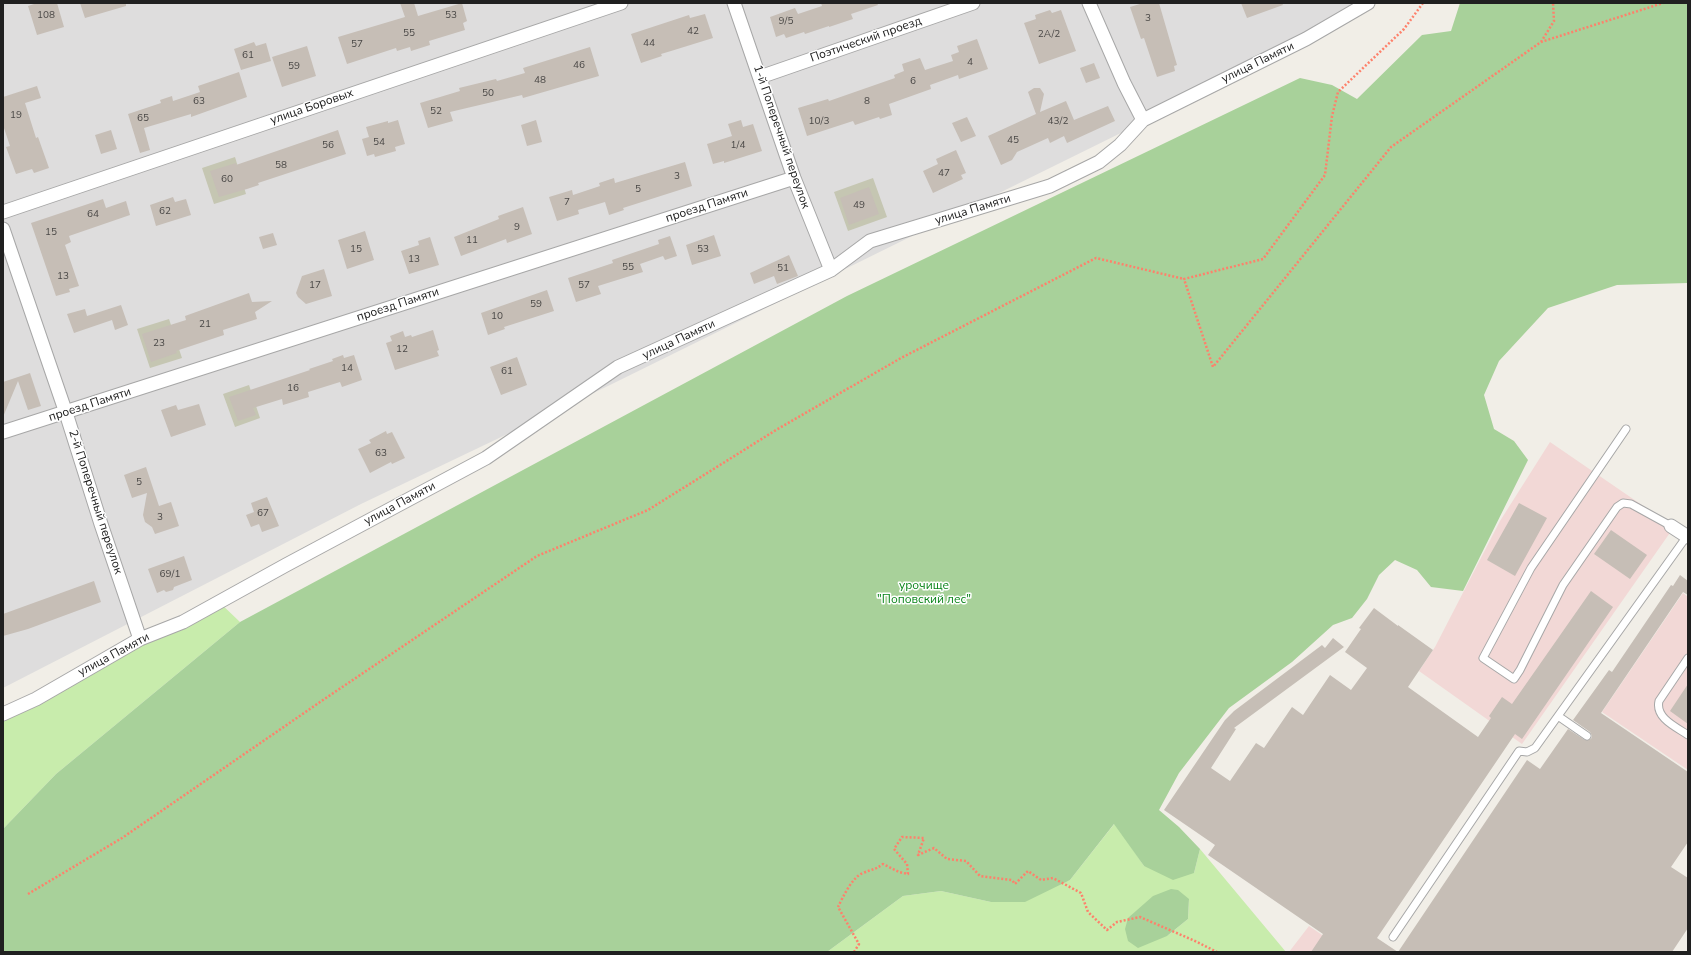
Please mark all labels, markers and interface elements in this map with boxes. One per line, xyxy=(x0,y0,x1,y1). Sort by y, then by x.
house number: 108 xyxy=(37,10,55,22)
house number: 53 xyxy=(445,10,457,22)
house number: 3 xyxy=(1145,13,1151,25)
street label: Поэтический проезд xyxy=(808,14,924,66)
house number: 9/5 xyxy=(779,16,793,28)
house number: 42 xyxy=(687,26,699,38)
house number: 55 xyxy=(403,28,415,40)
house number: 2А/2 xyxy=(1038,29,1060,41)
house number: 44 xyxy=(643,38,655,50)
house number: 57 xyxy=(351,39,363,51)
street label: улица Памяти xyxy=(1219,39,1297,87)
house number: 61 xyxy=(242,50,254,62)
house number: 4 xyxy=(967,57,973,69)
house number: 46 xyxy=(573,60,585,72)
house number: 59 xyxy=(288,61,300,73)
street label: 1-й Поперечный переулок xyxy=(750,63,812,211)
house number: 48 xyxy=(534,75,546,87)
house number: 6 xyxy=(910,76,916,88)
street label: улица Боровых xyxy=(269,86,355,128)
house number: 50 xyxy=(482,88,494,100)
house number: 63 xyxy=(193,96,205,108)
house number: 8 xyxy=(864,96,870,108)
house number: 52 xyxy=(430,106,442,118)
house number: 19 xyxy=(10,110,22,122)
house number: 65 xyxy=(137,113,149,125)
house number: 10/3 xyxy=(809,116,829,128)
house number: 43/2 xyxy=(1048,116,1068,128)
house number: 45 xyxy=(1007,135,1019,147)
house number: 54 xyxy=(373,137,385,149)
house number: 56 xyxy=(322,140,334,152)
house number: 1/4 xyxy=(731,140,745,152)
house number: 58 xyxy=(275,160,287,172)
house number: 47 xyxy=(938,168,950,180)
house number: 3 xyxy=(674,171,680,183)
house number: 60 xyxy=(221,174,233,186)
house number: 5 xyxy=(635,184,641,196)
street label: проезд Памяти xyxy=(664,186,750,226)
street label: улица Памяти xyxy=(933,192,1013,228)
house number: 7 xyxy=(564,197,570,209)
house number: 49 xyxy=(853,200,865,212)
house number: 62 xyxy=(159,206,171,218)
house number: 64 xyxy=(87,209,99,221)
house number: 9 xyxy=(514,222,520,234)
house number: 15 xyxy=(45,227,57,239)
house number: 11 xyxy=(466,235,478,247)
house number: 15 xyxy=(350,244,362,256)
house number: 53 xyxy=(697,244,709,256)
house number: 13 xyxy=(408,254,420,266)
house number: 55 xyxy=(622,262,634,274)
house number: 51 xyxy=(777,263,789,275)
house number: 13 xyxy=(57,271,69,283)
house number: 17 xyxy=(309,280,321,292)
house number: 57 xyxy=(578,280,590,292)
street label: проезд Памяти xyxy=(355,285,441,325)
house number: 59 xyxy=(530,299,542,311)
house number: 10 xyxy=(491,311,503,323)
street label: улица Памяти xyxy=(640,317,718,363)
house number: 21 xyxy=(199,319,211,331)
house number: 23 xyxy=(153,338,165,350)
house number: 12 xyxy=(396,344,408,356)
house number: 14 xyxy=(341,363,353,375)
house number: 61 xyxy=(501,366,513,378)
house number: 16 xyxy=(287,383,299,395)
street label: проезд Памяти xyxy=(47,385,133,425)
street label: 2-й Поперечный переулок xyxy=(65,428,125,576)
house number: 63 xyxy=(375,448,387,460)
house number: 5 xyxy=(136,477,142,489)
street label: улица Памяти xyxy=(362,479,438,529)
house number: 67 xyxy=(257,508,269,520)
house number: 3 xyxy=(157,512,163,524)
house number: 69/1 xyxy=(160,569,180,581)
park label: урочище "Поповский лес" xyxy=(877,579,971,607)
street label: улица Памяти xyxy=(76,630,152,680)

